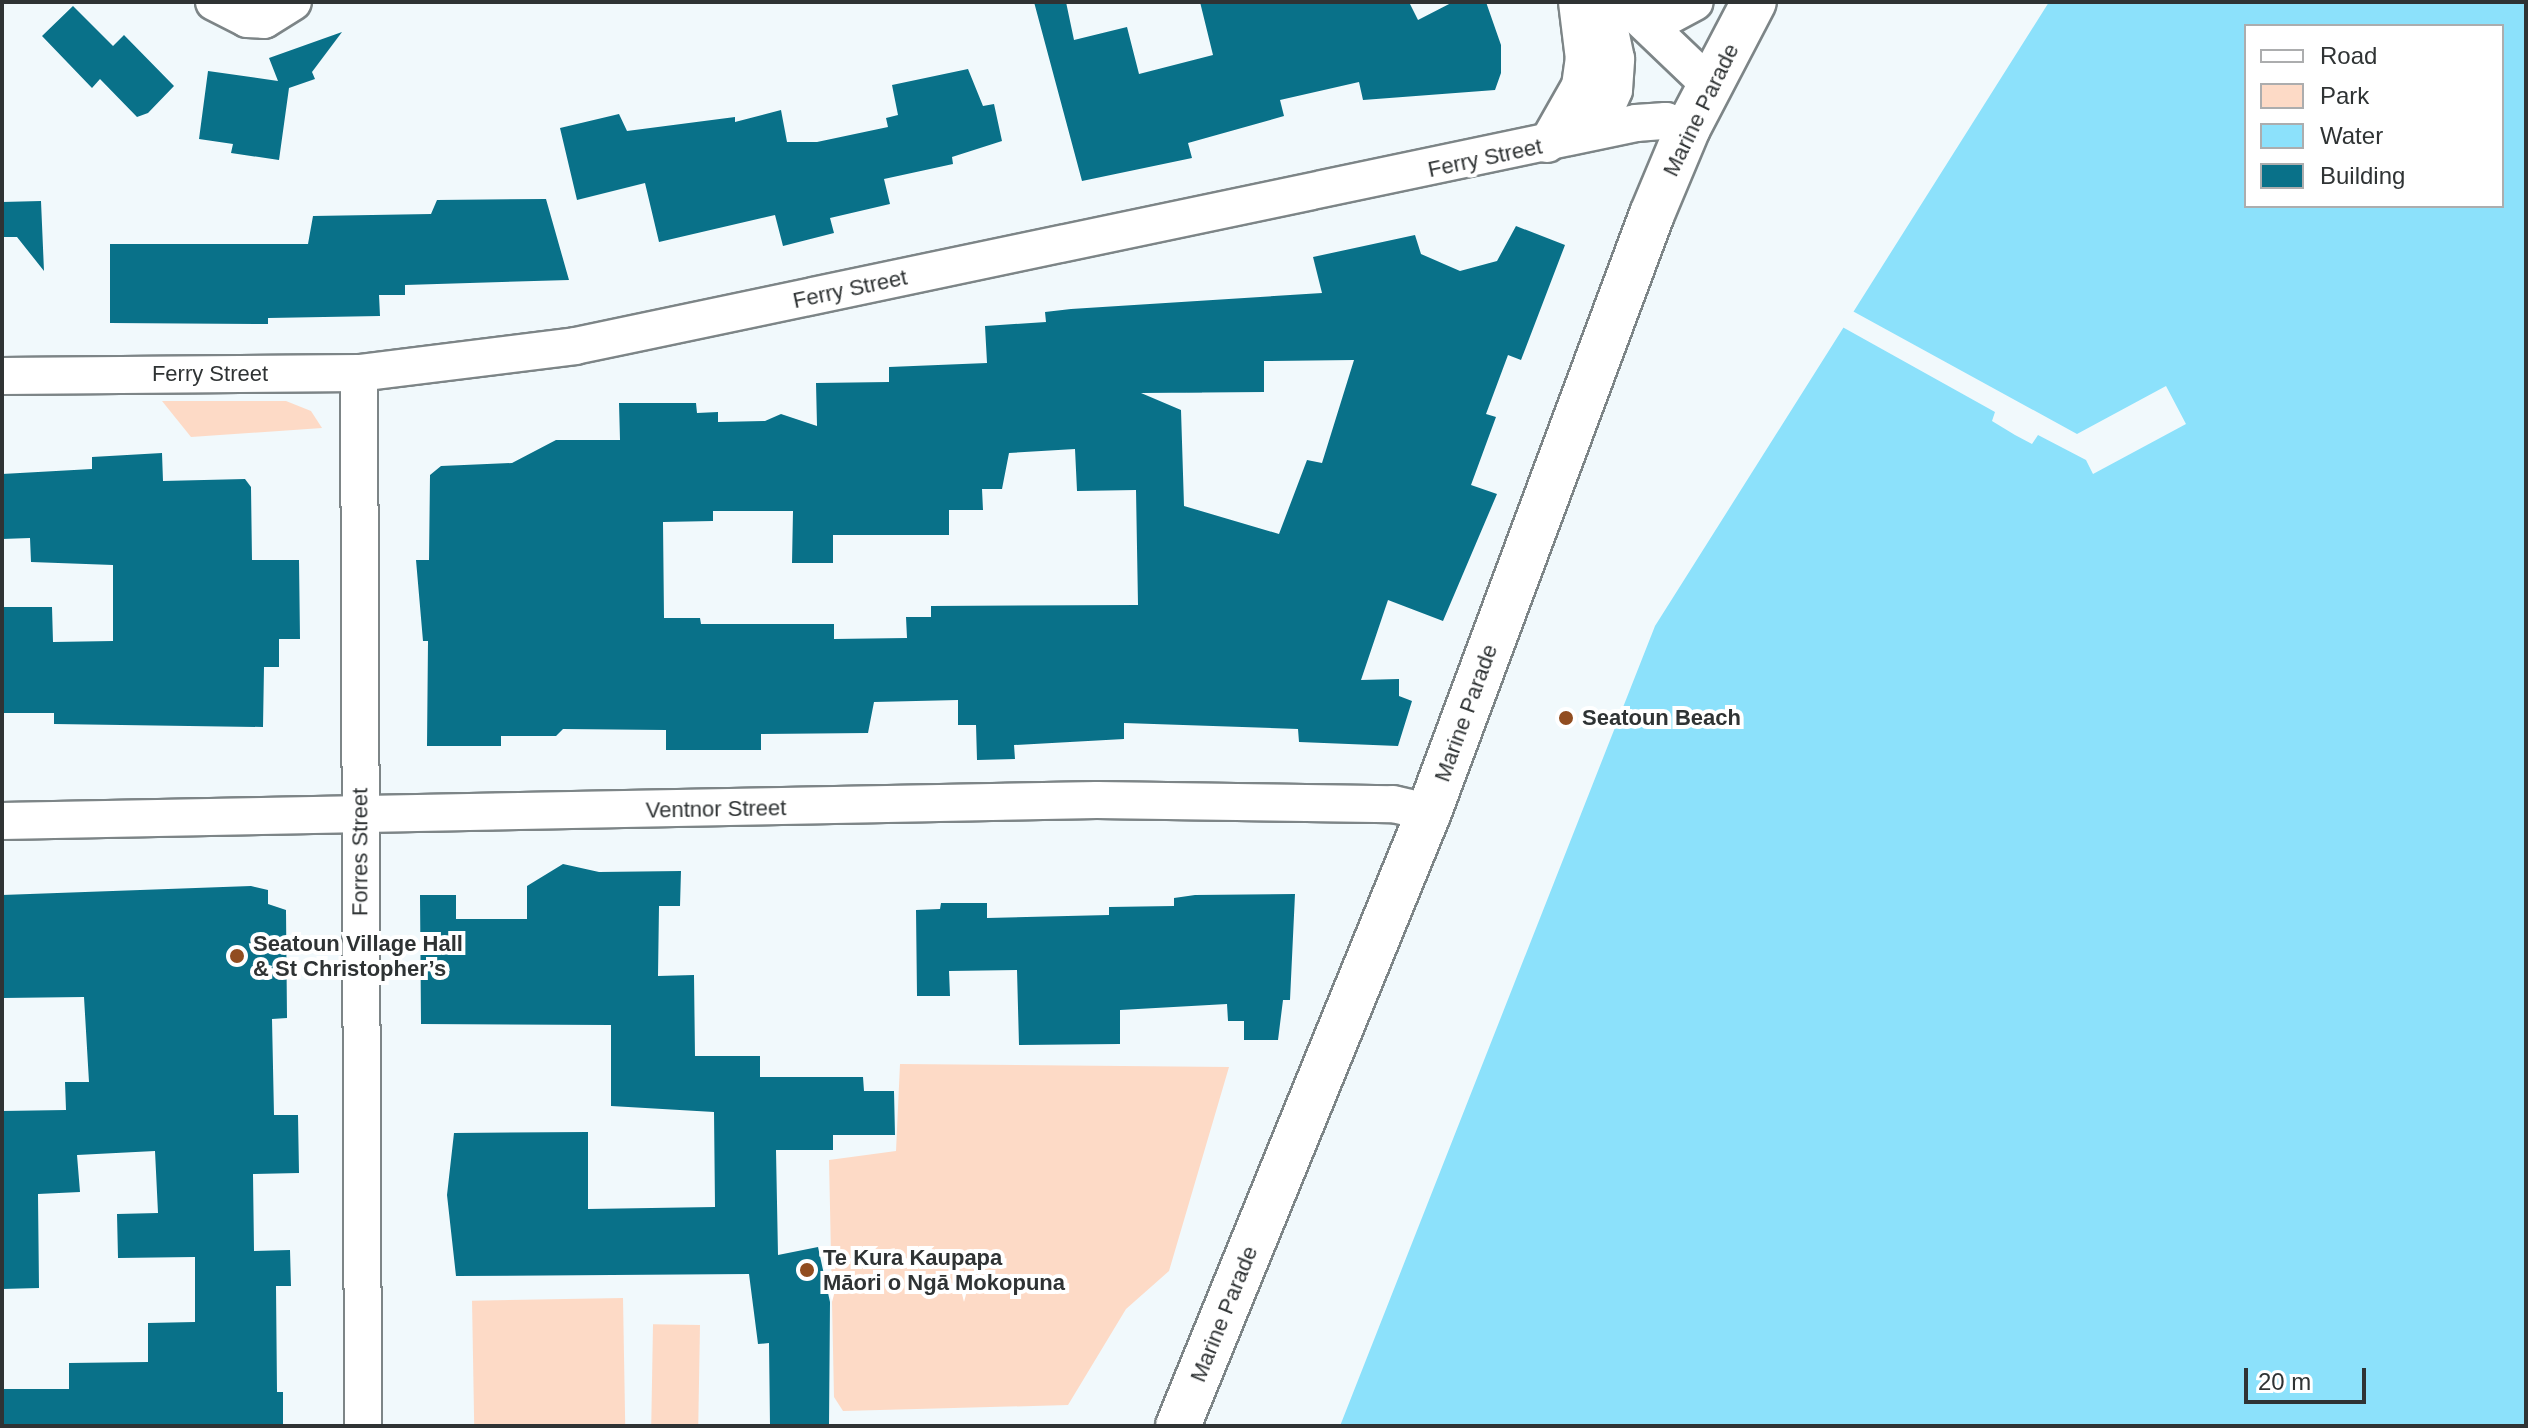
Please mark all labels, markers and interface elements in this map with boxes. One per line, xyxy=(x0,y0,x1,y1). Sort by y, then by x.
legend xyxy=(2244,24,2504,208)
street label: Marine Parade xyxy=(1658,39,1744,181)
text: Road xyxy=(2320,42,2377,69)
text: Park xyxy=(2320,82,2369,109)
text: Water xyxy=(2320,122,2383,149)
street label: Ferry Street xyxy=(1425,133,1545,183)
text: Building xyxy=(2320,162,2405,189)
street label: Ferry Street xyxy=(790,264,910,314)
street label: Ferry Street xyxy=(152,361,268,387)
street label: Marine Parade xyxy=(1429,641,1503,785)
place label: Seatoun Beach xyxy=(1582,705,1741,731)
marker: Seatoun Beach xyxy=(1557,709,1575,727)
street label: Forres Street xyxy=(347,788,373,916)
street label: Ventnor Street xyxy=(645,795,787,823)
place label: Seatoun Village Hall & St Christopher’s xyxy=(253,930,463,982)
marker: Seatoun Village Hall & St Christopher’s xyxy=(228,947,246,965)
street label: Marine Parade xyxy=(1185,1242,1263,1386)
place label: Te Kura Kaupapa Māori o Ngā Mokopuna xyxy=(823,1244,1065,1296)
marker: Te Kura Kaupapa Māori o Ngā Mokopuna xyxy=(798,1261,816,1279)
scale bar xyxy=(2248,1352,2370,1402)
text: 20 m xyxy=(2258,1368,2311,1395)

